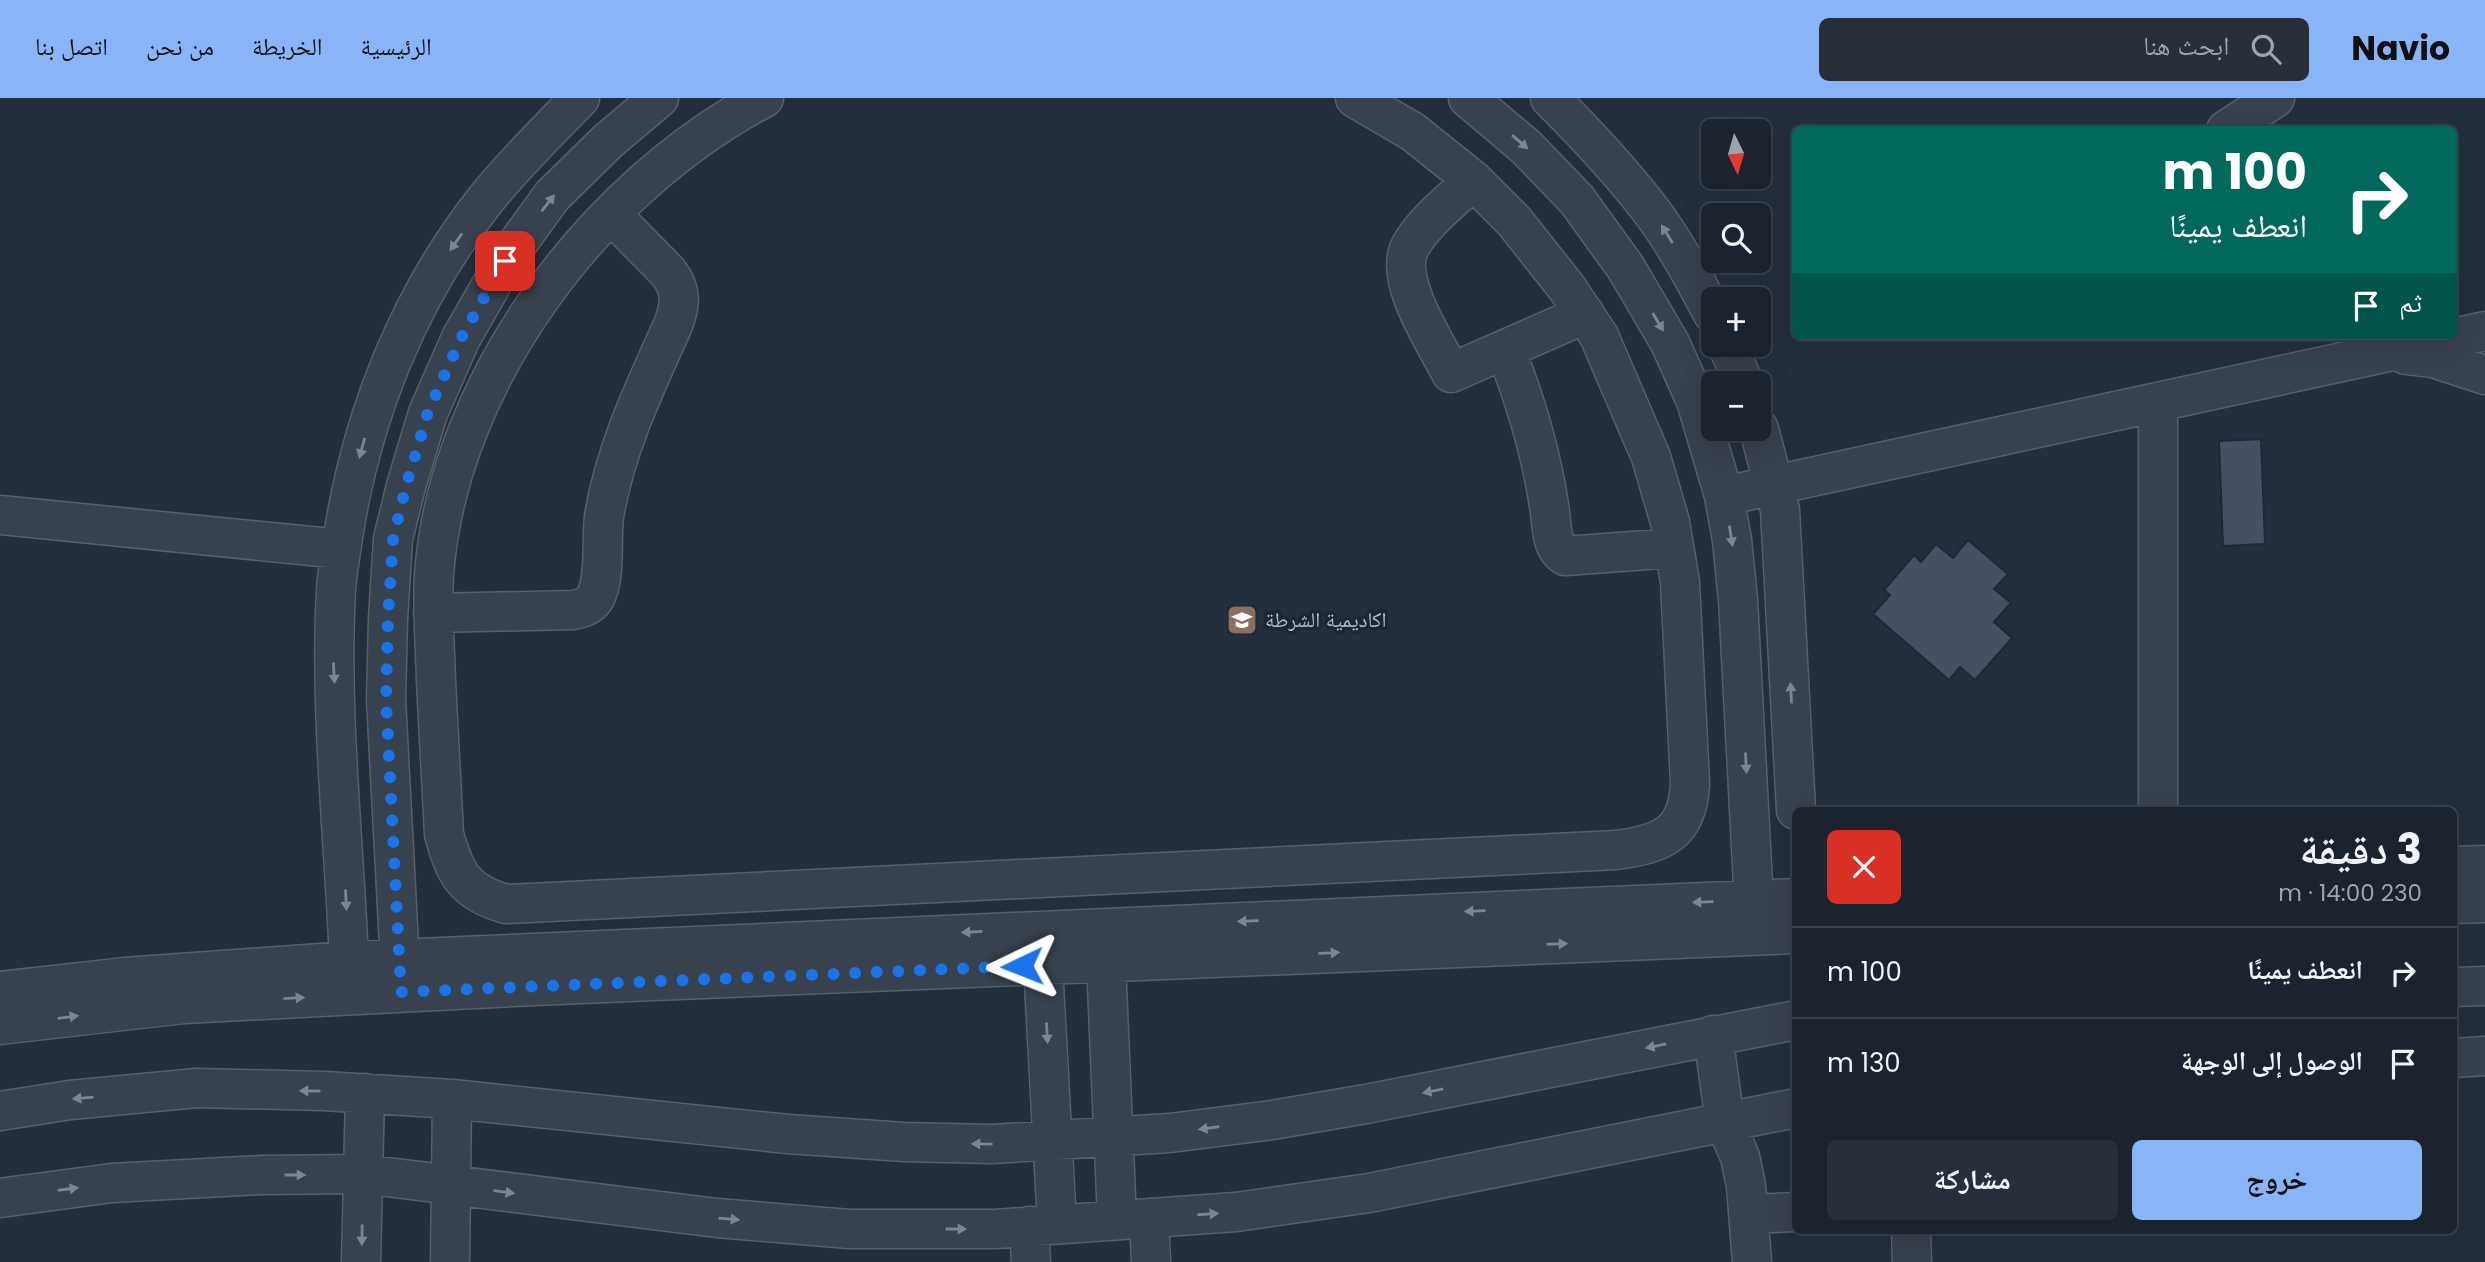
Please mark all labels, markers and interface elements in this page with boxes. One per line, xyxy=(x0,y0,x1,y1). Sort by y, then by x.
search box xyxy=(1819,18,2309,81)
text: Navio xyxy=(2351,25,2450,72)
text: ابحث هنا xyxy=(2143,28,2229,64)
text: اتصل بنا xyxy=(35,30,108,63)
text: من نحن xyxy=(146,30,214,63)
text: الخريطة xyxy=(252,30,323,63)
text: الرئيسية xyxy=(361,30,432,63)
icon: search xyxy=(2247,30,2285,68)
north arrow xyxy=(1701,119,1771,189)
map controls xyxy=(1701,119,1771,441)
one-way arrow xyxy=(1511,134,1529,150)
text: 100 m xyxy=(2162,138,2307,206)
icon: right xyxy=(2331,154,2422,245)
one-way arrow xyxy=(540,194,555,212)
button: search xyxy=(1701,203,1771,273)
text: انعطف يمينًا xyxy=(2169,203,2307,248)
one-way arrow xyxy=(1660,224,1673,244)
pin xyxy=(475,231,535,291)
one-way arrow xyxy=(449,233,463,251)
icon: arrive xyxy=(486,242,524,280)
text: ثم xyxy=(2399,285,2422,321)
button: + xyxy=(1701,287,1771,357)
icon: arrive xyxy=(2347,287,2385,325)
one-way arrow xyxy=(1652,312,1664,331)
button: − xyxy=(1701,371,1771,441)
one-way arrow xyxy=(357,438,367,459)
one-way arrow xyxy=(1726,525,1737,547)
school or university icon: اكاديمية الشرطة xyxy=(1225,603,1259,637)
place label: اكاديمية الشرطة xyxy=(1265,605,1386,634)
one-way arrow xyxy=(329,662,340,684)
one-way arrow xyxy=(1785,682,1796,704)
one-way arrow xyxy=(1741,752,1752,774)
text: 3 دقيقة xyxy=(2299,820,2422,879)
button: close xyxy=(1827,830,1901,904)
text: 230 m · 14:00 xyxy=(2278,877,2422,909)
one-way arrow xyxy=(341,889,352,911)
one-way arrow xyxy=(1692,896,1714,907)
one-way arrow xyxy=(1464,905,1486,916)
one-way arrow xyxy=(1237,915,1259,926)
one-way arrow xyxy=(961,927,983,938)
position arrow xyxy=(985,929,1059,1003)
one-way arrow xyxy=(1546,939,1568,950)
one-way arrow xyxy=(1319,948,1341,959)
text: انعطف يمينًا xyxy=(2247,952,2363,988)
text: 100 m xyxy=(1827,954,1902,990)
icon: right xyxy=(2384,954,2422,992)
one-way arrow xyxy=(284,993,306,1004)
one-way arrow xyxy=(57,1011,79,1022)
one-way arrow xyxy=(1041,1022,1052,1044)
one-way arrow xyxy=(1645,1041,1667,1052)
text: الوصول إلى الوجهة xyxy=(2181,1043,2363,1079)
text: 130 m xyxy=(1827,1045,1901,1081)
icon: arrive xyxy=(2384,1045,2422,1083)
one-way arrow xyxy=(299,1085,321,1096)
one-way arrow xyxy=(1422,1085,1444,1096)
one-way arrow xyxy=(72,1093,94,1104)
one-way arrow xyxy=(1198,1123,1220,1134)
one-way arrow xyxy=(971,1138,993,1149)
button: مشاركة xyxy=(1827,1140,2118,1220)
button: خروج xyxy=(2132,1140,2422,1220)
one-way arrow xyxy=(284,1169,306,1181)
one-way arrow xyxy=(57,1183,79,1194)
one-way arrow xyxy=(493,1186,515,1197)
one-way arrow xyxy=(1197,1208,1219,1219)
one-way arrow xyxy=(719,1214,741,1225)
one-way arrow xyxy=(946,1223,968,1234)
one-way arrow xyxy=(356,1224,367,1246)

